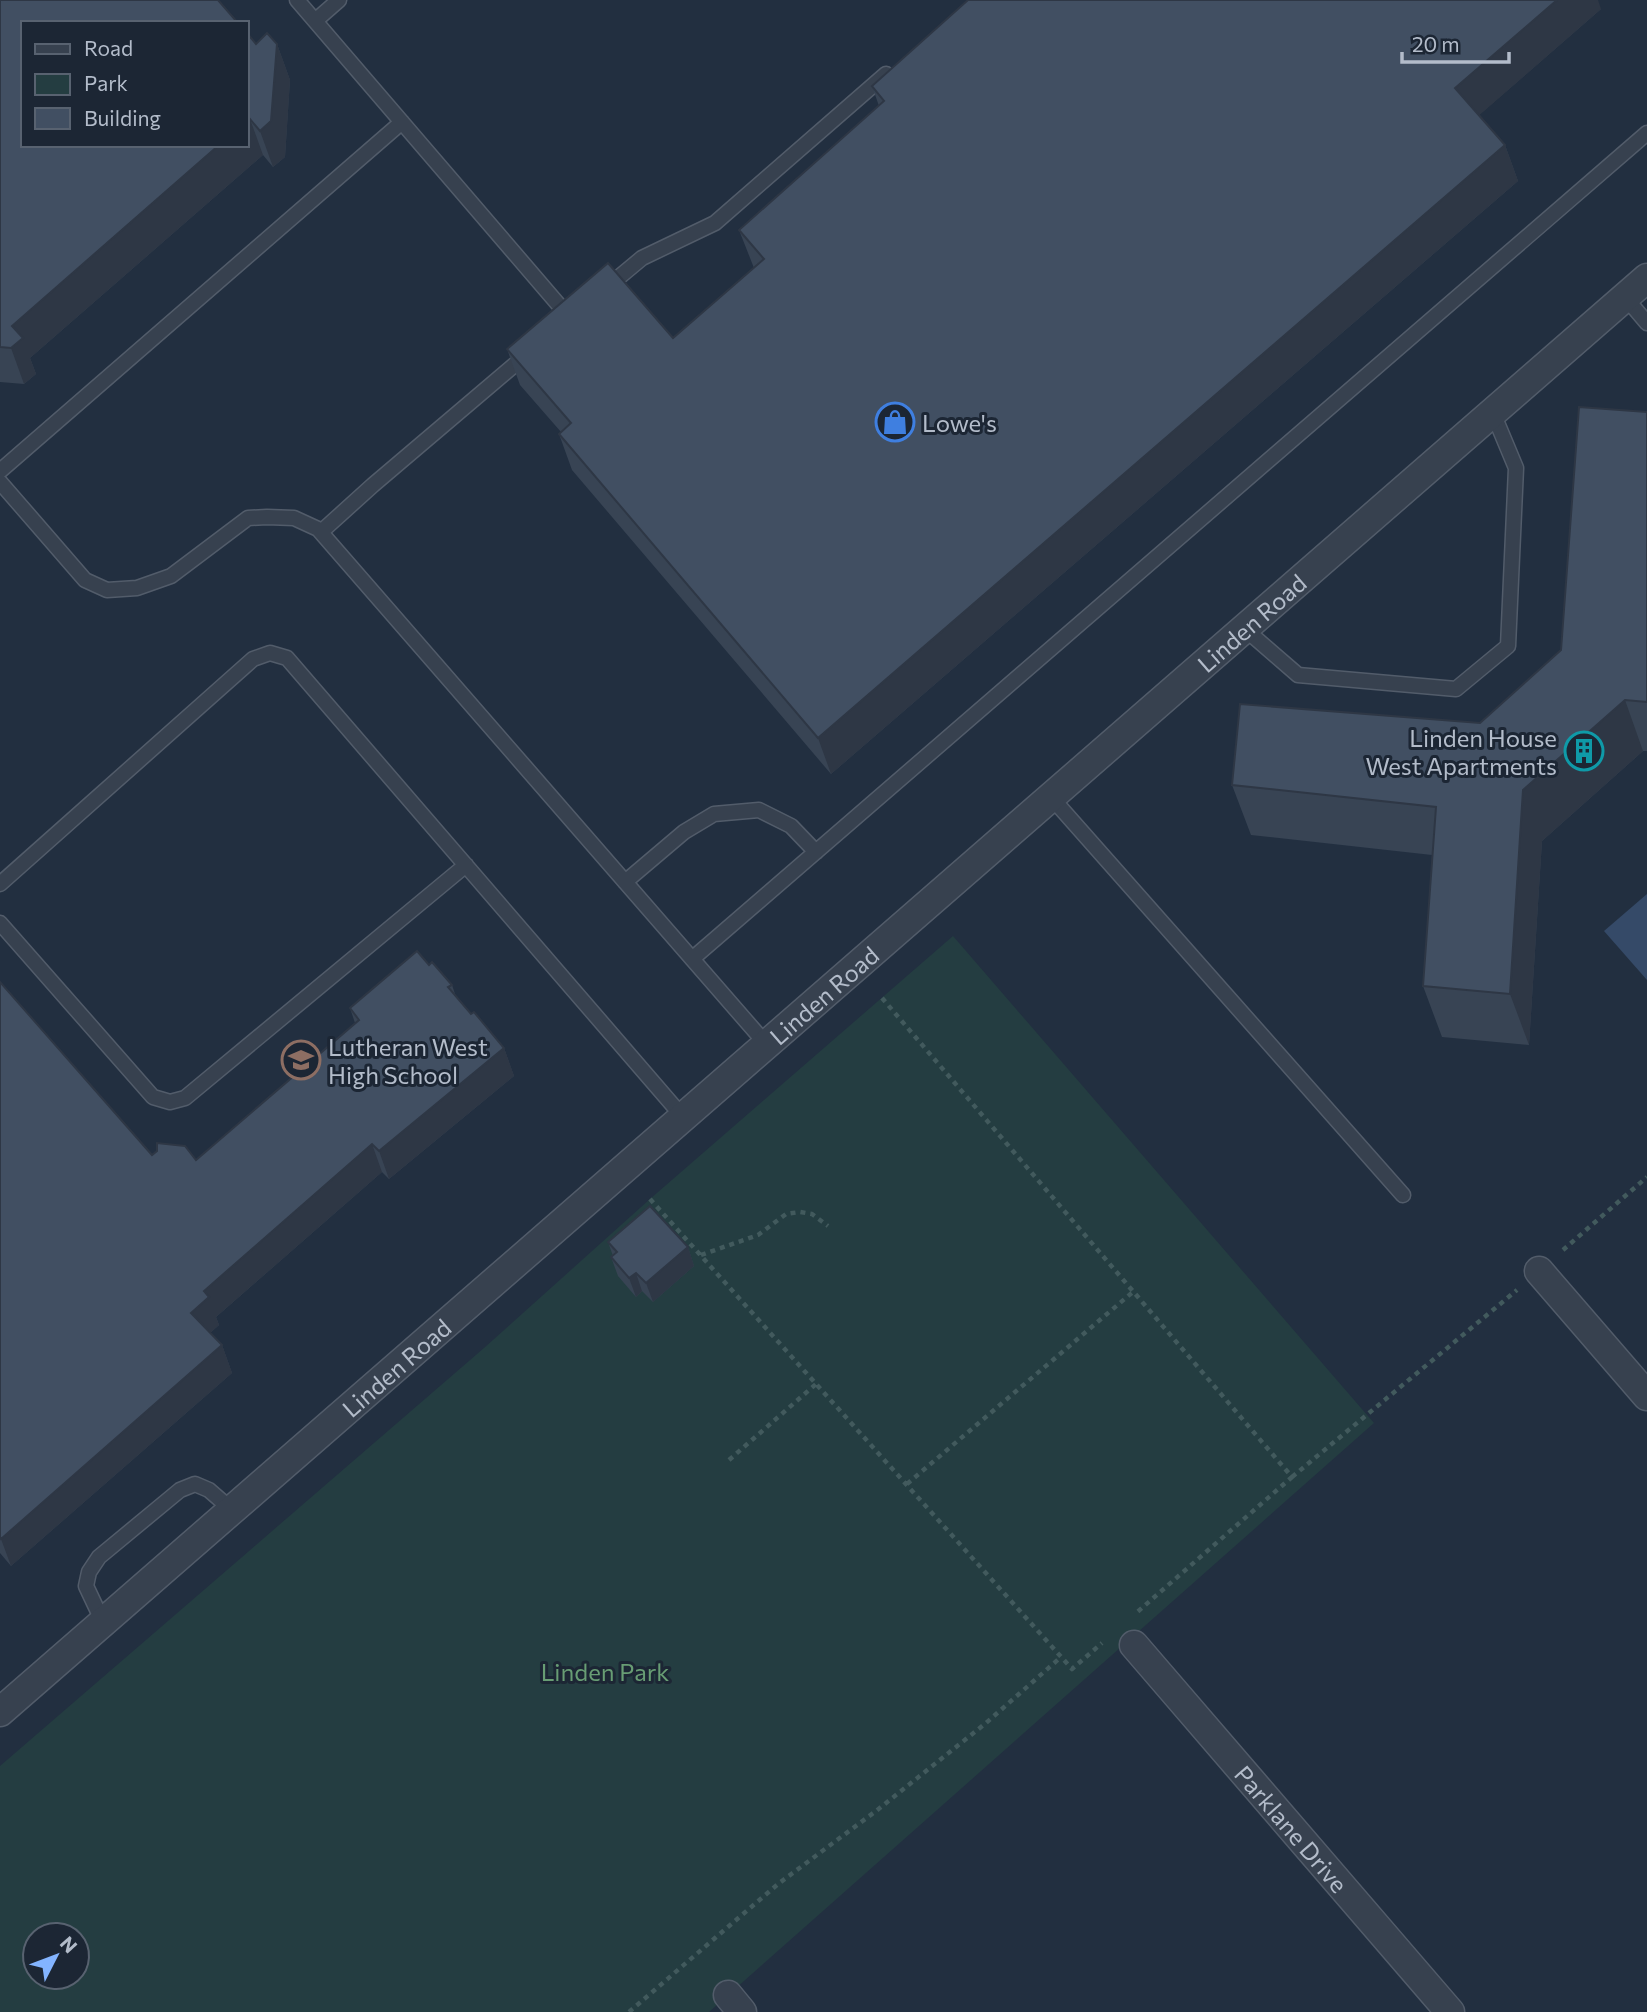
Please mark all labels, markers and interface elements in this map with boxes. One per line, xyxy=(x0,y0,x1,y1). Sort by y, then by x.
legend xyxy=(21,21,248,147)
scale bar xyxy=(1402,21,1509,65)
text: 20 m xyxy=(1412,31,1460,56)
text: Road xyxy=(84,35,133,60)
text: Park xyxy=(84,70,128,95)
text: Building xyxy=(84,105,161,130)
shop icon: Lowe's xyxy=(874,401,916,443)
place label: Lowe's xyxy=(922,408,997,437)
street label: Linden Road xyxy=(1191,567,1312,678)
place label: Linden House West Apartments xyxy=(1365,723,1557,780)
building icon: Linden House West Apartments xyxy=(1563,730,1605,772)
street label: Linden Road xyxy=(763,940,884,1050)
place label: Lutheran West High School xyxy=(328,1032,488,1089)
school or university icon: Lutheran West High School xyxy=(280,1039,322,1081)
street label: Linden Road xyxy=(336,1312,456,1422)
park label: Linden Park xyxy=(541,1657,669,1686)
street label: Parklane Drive xyxy=(1229,1759,1354,1898)
north arrow xyxy=(21,1921,91,1991)
text: N xyxy=(56,1931,82,1957)

